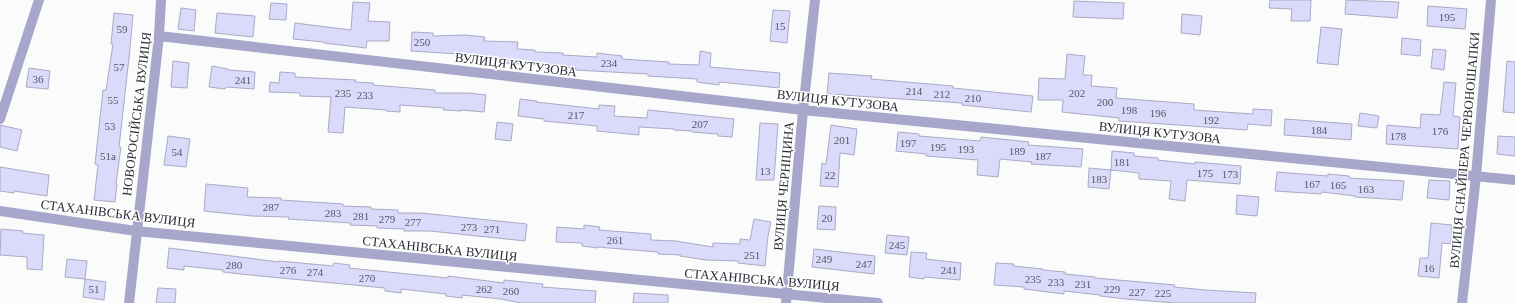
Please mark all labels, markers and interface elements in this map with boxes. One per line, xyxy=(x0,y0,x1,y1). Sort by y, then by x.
house number: 195 xyxy=(1439,11,1456,23)
house number: 15 xyxy=(775,20,786,32)
house number: 59 xyxy=(117,23,128,35)
street label: НОВОРОСІЙСЬКА ВУЛИЦЯ xyxy=(119,31,154,197)
street label: ВУЛИЦЯ СНАЙПЕРА ЧЕРВОНОШАПКИ xyxy=(1447,31,1482,269)
house number: 250 xyxy=(414,36,431,48)
street label: ВУЛИЦЯ КУТУЗОВА xyxy=(454,50,578,79)
house number: 234 xyxy=(601,57,618,69)
house number: 57 xyxy=(114,61,125,73)
house number: 36 xyxy=(33,73,44,85)
house number: 241 xyxy=(235,74,251,86)
house number: 214 xyxy=(906,85,923,97)
house number: 235 xyxy=(335,87,352,99)
street label: ВУЛИЦЯ КУТУЗОВА xyxy=(776,87,900,114)
house number: 202 xyxy=(1069,87,1085,99)
house number: 212 xyxy=(934,88,950,100)
house number: 233 xyxy=(357,89,374,101)
house number: 210 xyxy=(965,92,982,104)
house number: 55 xyxy=(108,94,119,106)
house number: 200 xyxy=(1097,96,1114,108)
house number: 198 xyxy=(1121,104,1138,116)
house number: 196 xyxy=(1150,107,1167,119)
house number: 217 xyxy=(568,109,585,121)
house number: 192 xyxy=(1203,114,1219,126)
house number: 207 xyxy=(692,118,709,130)
street label: ВУЛИЦЯ КУТУЗОВА xyxy=(1098,119,1222,146)
house number: 53 xyxy=(105,120,116,132)
street label: ВУЛИЦЯ ЧЕРНІЦИНА xyxy=(770,120,797,251)
house number: 184 xyxy=(1311,124,1328,136)
house number: 176 xyxy=(1432,125,1449,137)
house number: 178 xyxy=(1390,130,1407,142)
house number: 201 xyxy=(834,134,850,146)
house number: 197 xyxy=(900,137,917,149)
house number: 195 xyxy=(930,141,947,153)
house number: 193 xyxy=(958,143,975,155)
house number: 189 xyxy=(1009,145,1026,157)
house number: 54 xyxy=(172,146,183,158)
house number: 51а xyxy=(100,150,116,162)
house number: 187 xyxy=(1035,150,1052,162)
house number: 181 xyxy=(1114,156,1130,168)
house number: 13 xyxy=(760,165,771,177)
house number: 175 xyxy=(1197,167,1214,179)
house number: 173 xyxy=(1222,168,1239,180)
house number: 22 xyxy=(825,169,836,181)
house number: 183 xyxy=(1091,173,1108,185)
house number: 167 xyxy=(1304,178,1321,190)
house number: 165 xyxy=(1330,179,1347,191)
house number: 163 xyxy=(1358,183,1375,195)
street label: СТАХАНІВСЬКА ВУЛИЦЯ xyxy=(40,197,196,230)
house number: 287 xyxy=(263,201,280,213)
house number: 283 xyxy=(325,207,342,219)
house number: 281 xyxy=(353,210,369,222)
house number: 20 xyxy=(822,212,833,224)
house number: 279 xyxy=(379,213,396,225)
house number: 277 xyxy=(405,216,422,228)
house number: 273 xyxy=(461,221,478,233)
house number: 271 xyxy=(484,223,500,235)
street label: СТАХАНІВСЬКА ВУЛИЦЯ xyxy=(362,233,518,264)
house number: 261 xyxy=(607,234,623,246)
house number: 245 xyxy=(889,239,906,251)
house number: 251 xyxy=(744,249,760,261)
house number: 249 xyxy=(816,253,833,265)
house number: 247 xyxy=(856,258,873,270)
house number: 280 xyxy=(226,259,243,271)
house number: 16 xyxy=(1424,262,1435,274)
house number: 276 xyxy=(280,264,297,276)
house number: 241 xyxy=(941,264,957,276)
street label: СТАХАНІВСЬКА ВУЛИЦЯ xyxy=(684,265,840,294)
house number: 274 xyxy=(307,266,324,278)
house number: 270 xyxy=(359,272,376,284)
house number: 235 xyxy=(1025,273,1042,285)
house number: 233 xyxy=(1048,276,1065,288)
house number: 231 xyxy=(1075,278,1091,290)
house number: 51 xyxy=(89,283,100,295)
house number: 262 xyxy=(476,283,492,295)
house number: 229 xyxy=(1104,283,1121,295)
house number: 260 xyxy=(503,285,520,297)
house number: 227 xyxy=(1129,286,1146,298)
house number: 225 xyxy=(1155,287,1172,299)

